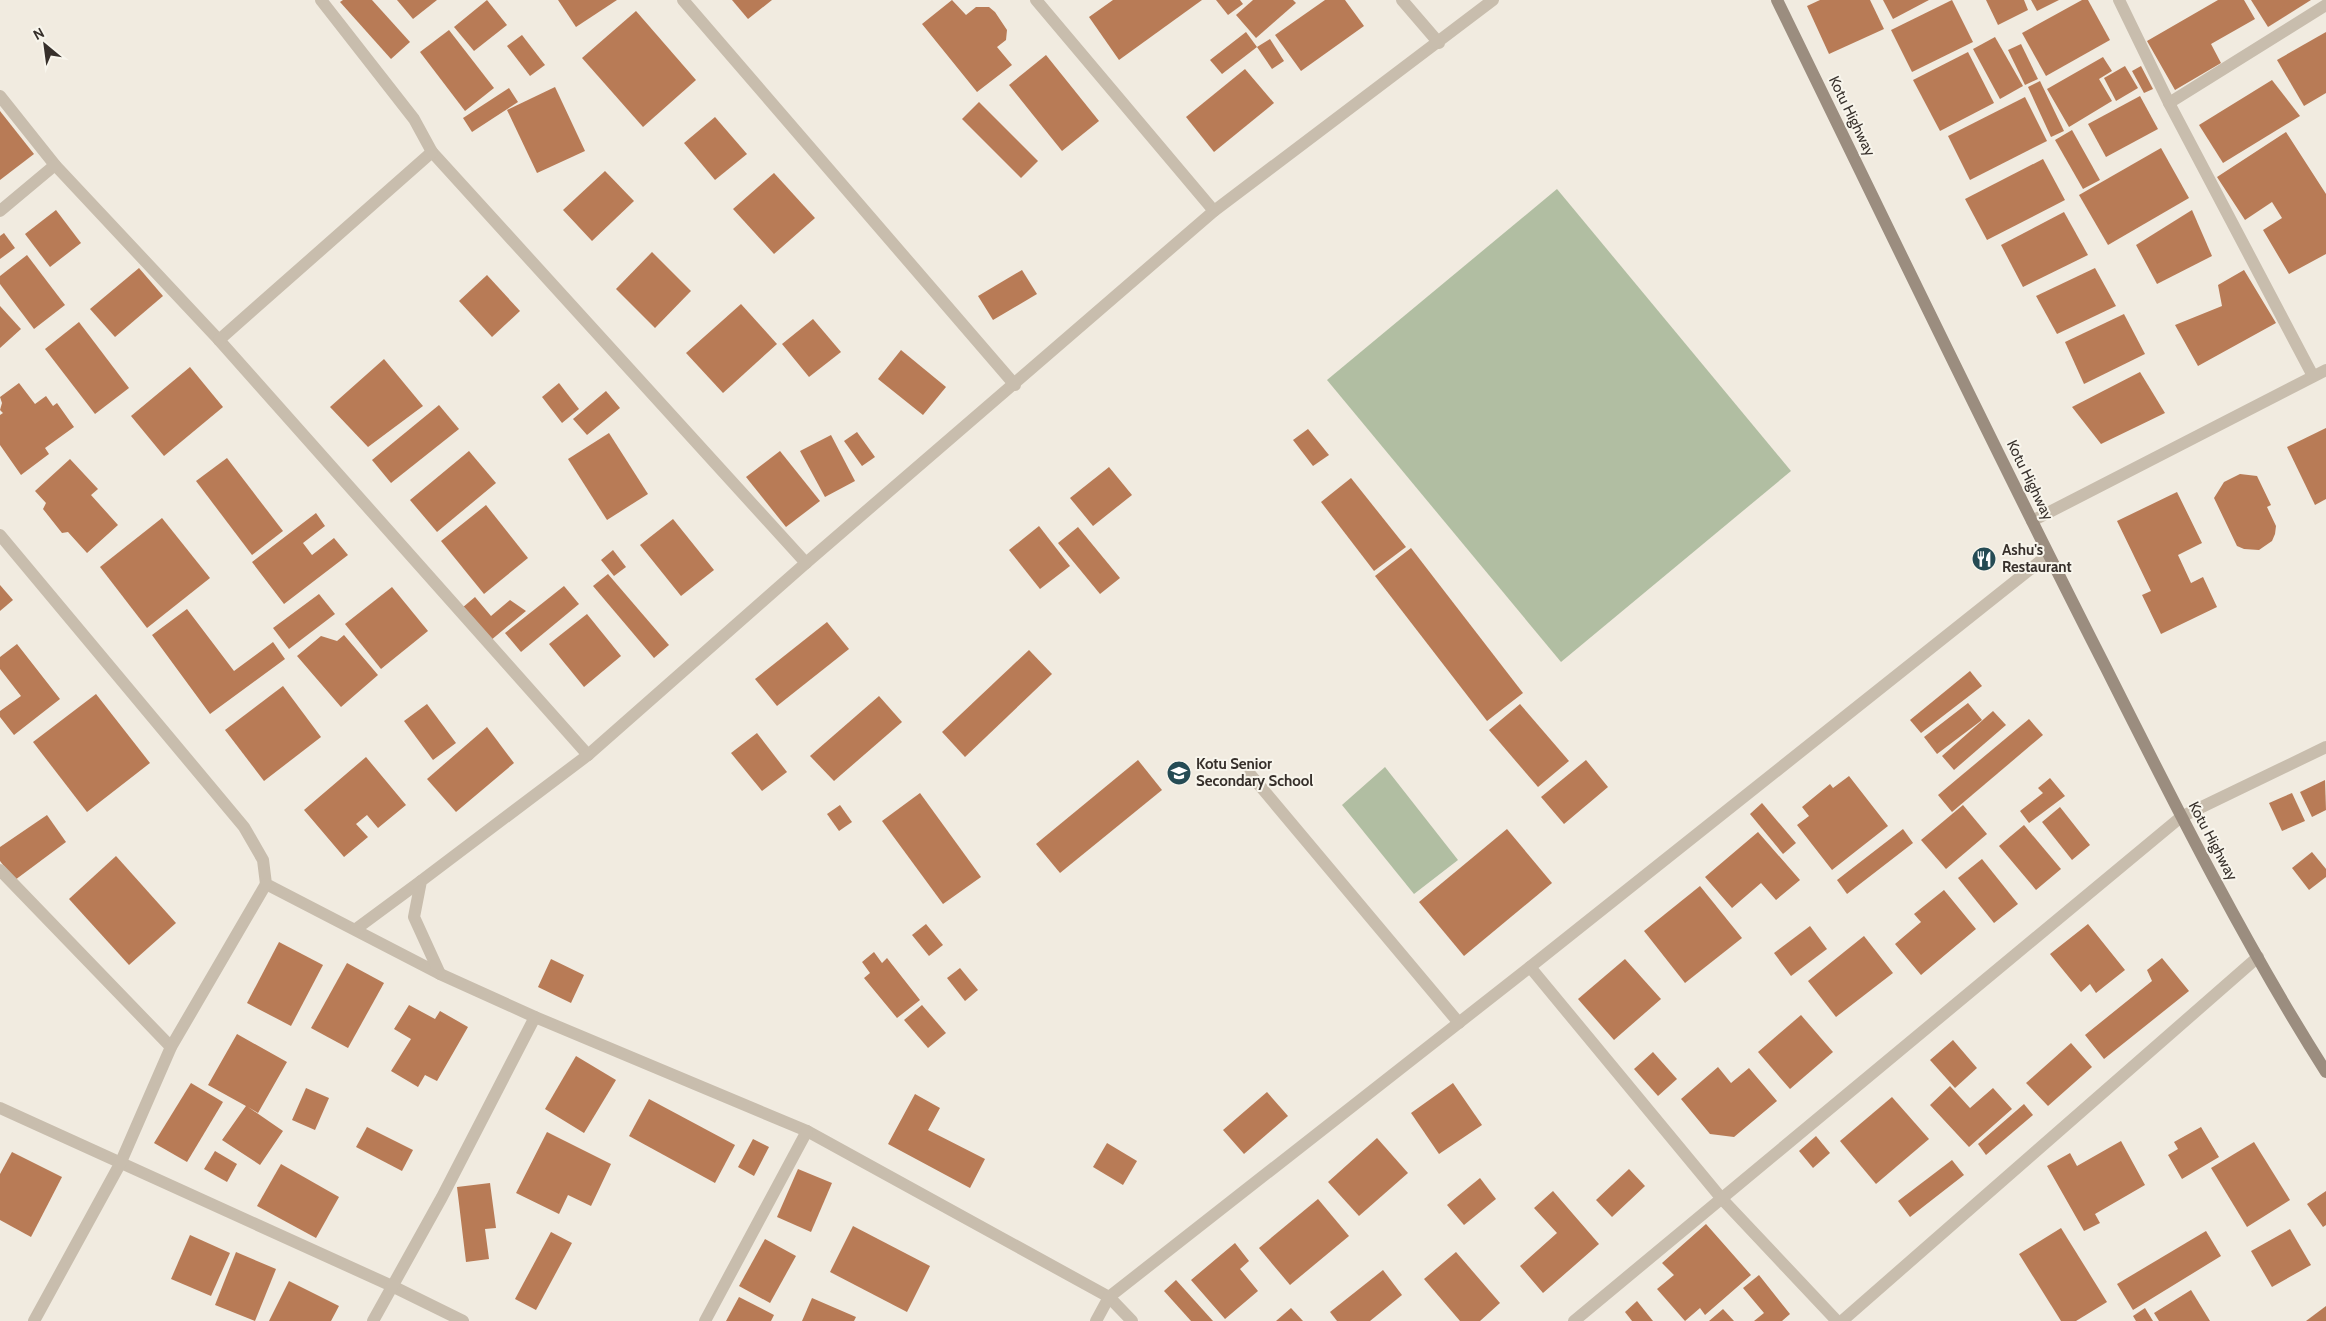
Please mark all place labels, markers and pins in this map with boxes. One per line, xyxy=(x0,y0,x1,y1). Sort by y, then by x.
place label: Ashu's Restaurant xyxy=(2002,541,2072,576)
restaurant icon: Ashu's Restaurant xyxy=(1971,546,1997,572)
place label: Kotu Senior Secondary School xyxy=(1196,755,1313,790)
school or university icon: Kotu Senior Secondary School xyxy=(1166,760,1192,786)

